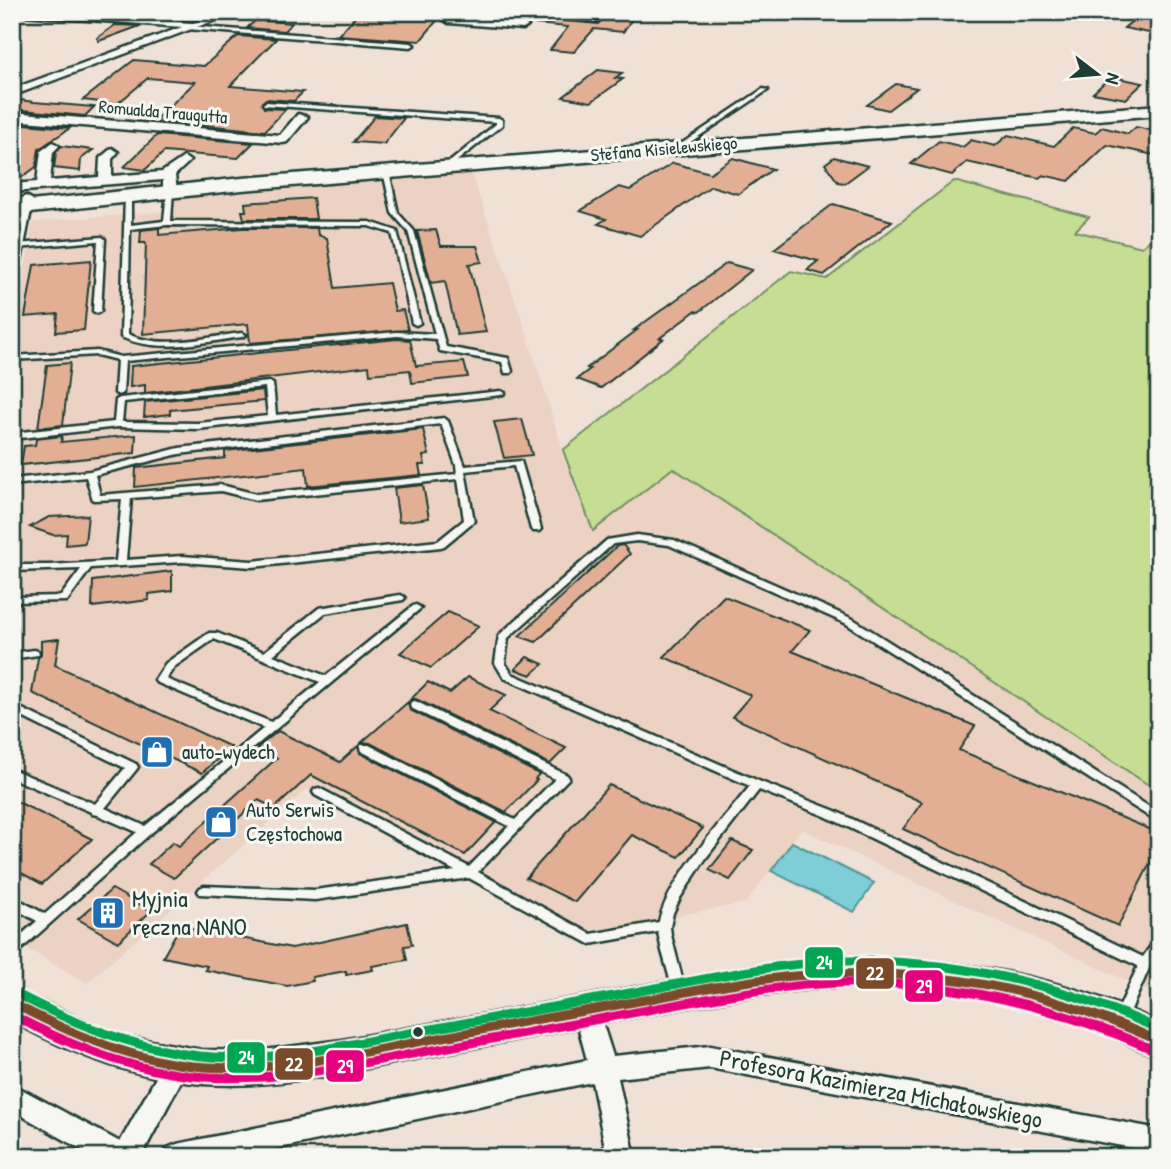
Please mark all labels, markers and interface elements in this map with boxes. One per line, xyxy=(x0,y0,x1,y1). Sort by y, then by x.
north arrow xyxy=(1062,38,1132,108)
text: N xyxy=(1099,70,1127,87)
street label: Romualda Traugutta xyxy=(98,93,228,130)
street label: Stefana Kisielewskiego xyxy=(590,130,738,167)
shop icon: auto-wydech xyxy=(138,733,176,771)
place label: auto-wydech xyxy=(182,737,275,766)
place label: Auto Serwis Częstochowa xyxy=(246,795,342,848)
shop icon: Auto Serwis Częstochowa xyxy=(202,803,240,841)
place label: Myjnia ręczna NANO xyxy=(132,882,247,942)
building icon: Myjnia ręczna NANO xyxy=(89,894,127,932)
line badge: 24 xyxy=(804,946,844,979)
text: 24 xyxy=(816,949,832,975)
line badge: 22 xyxy=(855,957,895,990)
text: 22 xyxy=(866,960,884,986)
line badge: 29 xyxy=(904,969,944,1003)
text: 29 xyxy=(916,973,932,999)
unlabelled marker xyxy=(411,1025,425,1039)
line badge: 24 xyxy=(226,1041,266,1074)
street label: Profesora Kazimierza Michałowskiego xyxy=(717,1041,1045,1135)
text: 24 xyxy=(238,1044,254,1070)
line badge: 22 xyxy=(274,1047,314,1081)
line badge: 29 xyxy=(325,1049,365,1083)
text: 22 xyxy=(285,1051,303,1077)
text: 29 xyxy=(337,1053,353,1079)

